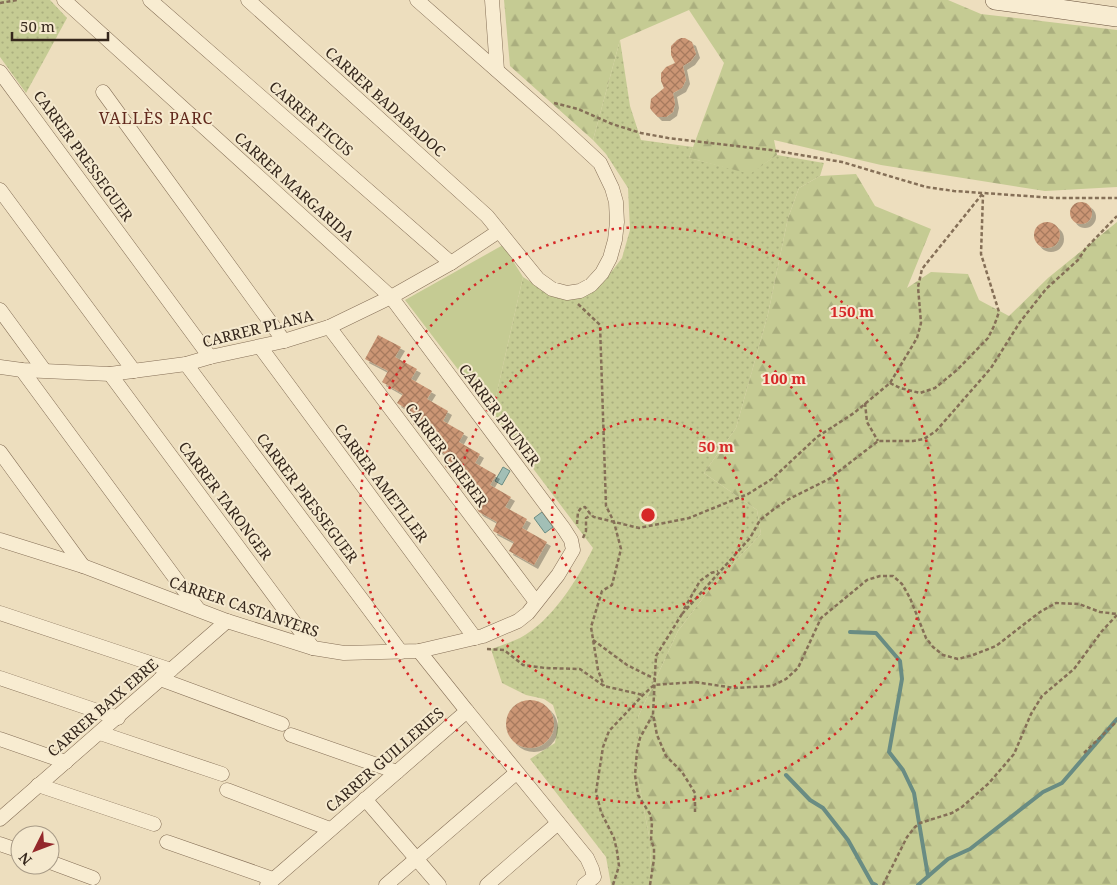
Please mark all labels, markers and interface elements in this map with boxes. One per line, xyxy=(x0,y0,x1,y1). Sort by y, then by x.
scale bar xyxy=(12,10,109,42)
text: 50 m xyxy=(20,16,55,36)
street label: CARRER BADABADOC xyxy=(321,42,450,161)
street label: CARRER FICUS xyxy=(265,76,358,160)
street label: CARRER PRESSEGUER xyxy=(30,86,138,225)
district label: VALLÈS PARC xyxy=(99,107,213,129)
street label: CARRER MARGARIDA xyxy=(231,127,359,246)
text: 150 m xyxy=(830,301,874,321)
street label: CARRER PLANA xyxy=(200,304,316,351)
street label: CARRER PRUNER xyxy=(455,359,545,470)
text: 100 m xyxy=(762,368,806,388)
street label: CARRER CIRERER xyxy=(401,398,493,511)
street label: CARRER AMETLLER xyxy=(331,419,433,546)
street label: CARRER PRESSEGUER xyxy=(253,429,363,566)
text: 50 m xyxy=(698,436,734,456)
street label: CARRER TARONGER xyxy=(175,437,277,564)
centre of rings xyxy=(639,506,657,524)
street label: CARRER CASTANYERS xyxy=(167,571,322,641)
street label: CARRER BAIX EBRE xyxy=(43,654,162,761)
street label: CARRER GUILLERIES xyxy=(321,702,448,816)
north arrow xyxy=(10,825,60,875)
text: N xyxy=(14,849,36,869)

